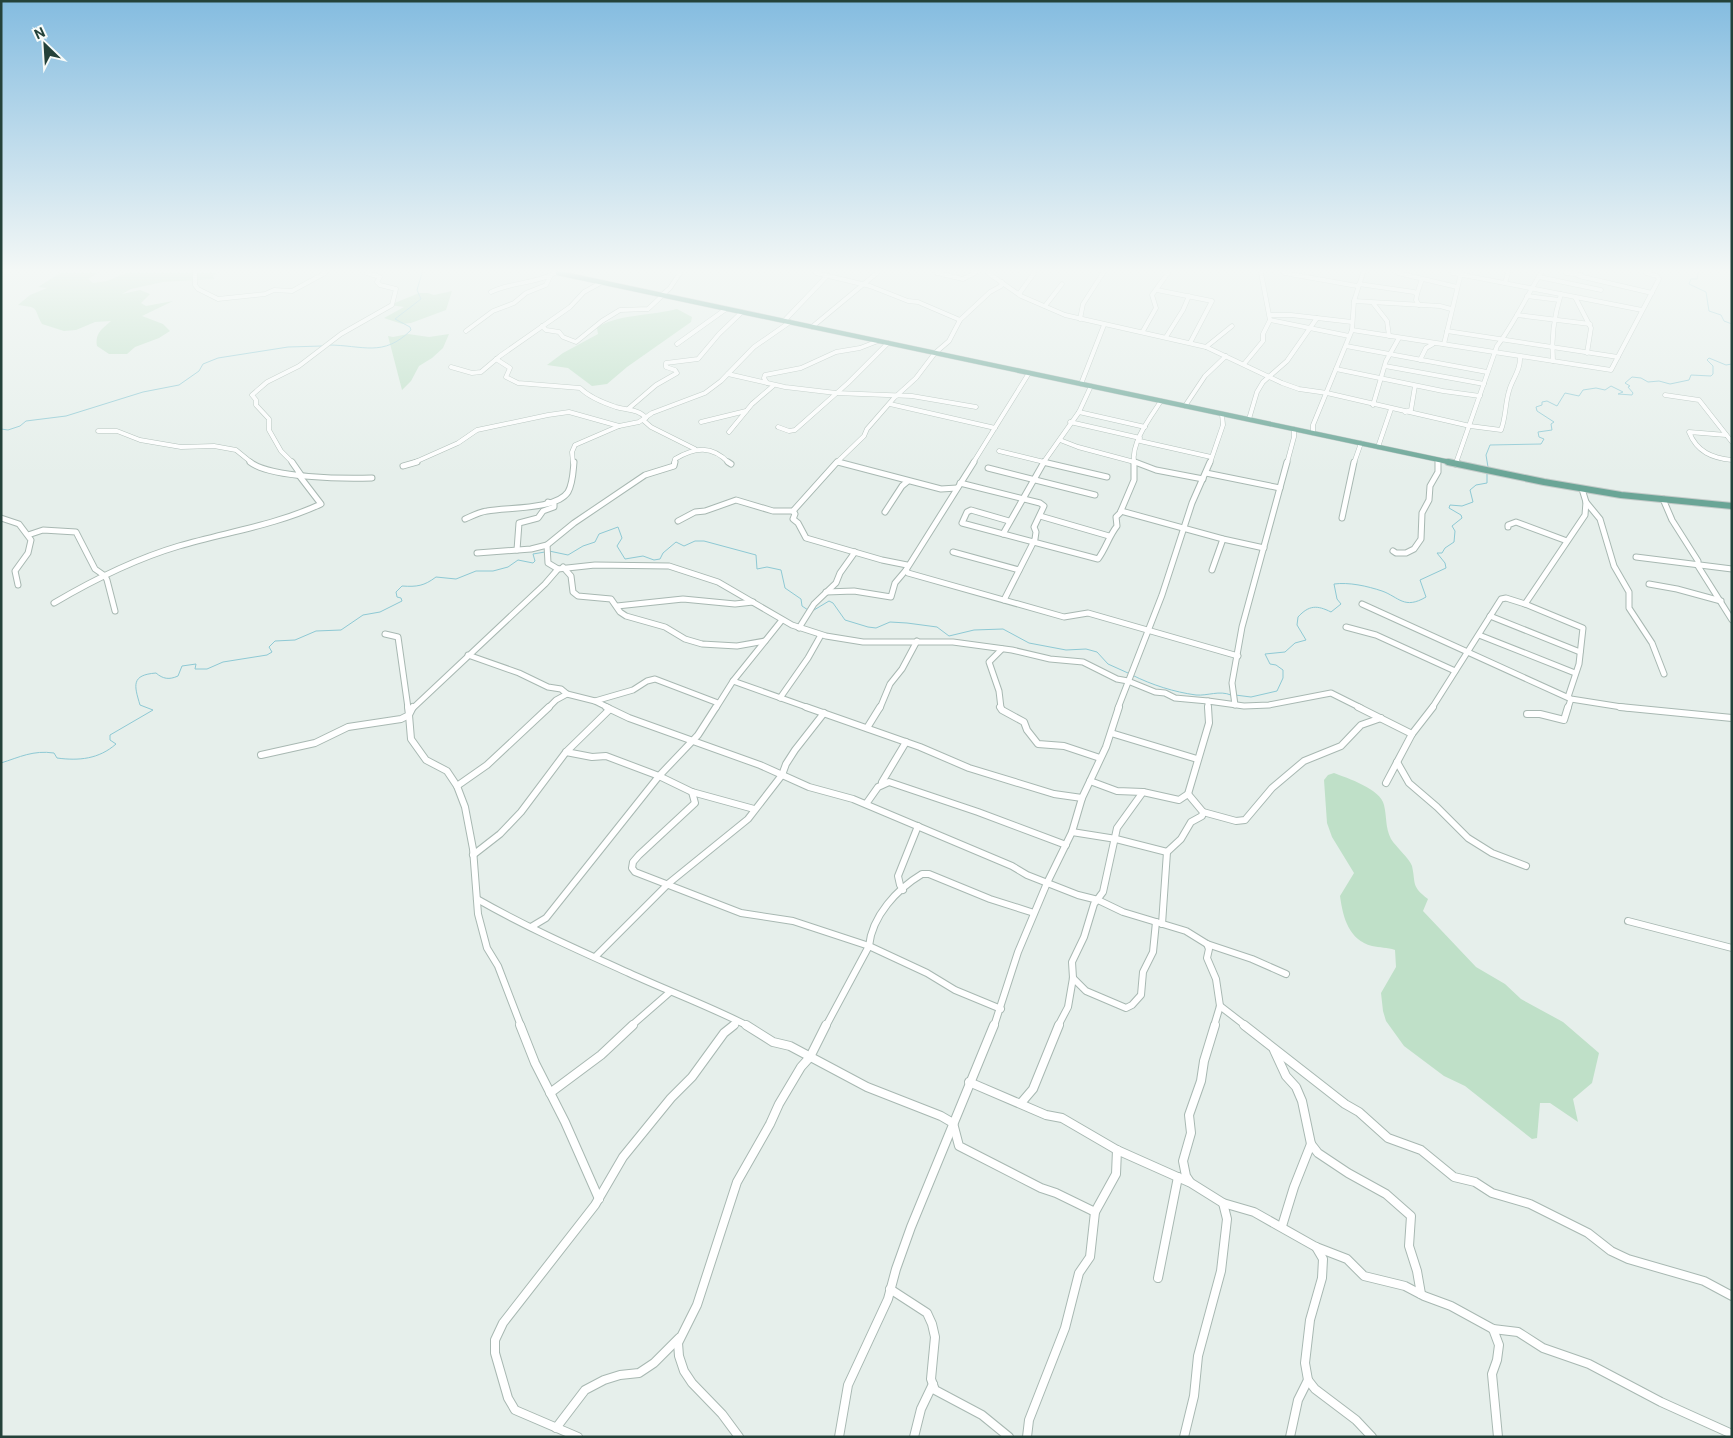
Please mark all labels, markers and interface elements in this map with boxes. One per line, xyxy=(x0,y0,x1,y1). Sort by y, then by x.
north arrow xyxy=(20,20,70,70)
text: N xyxy=(32,24,47,43)

